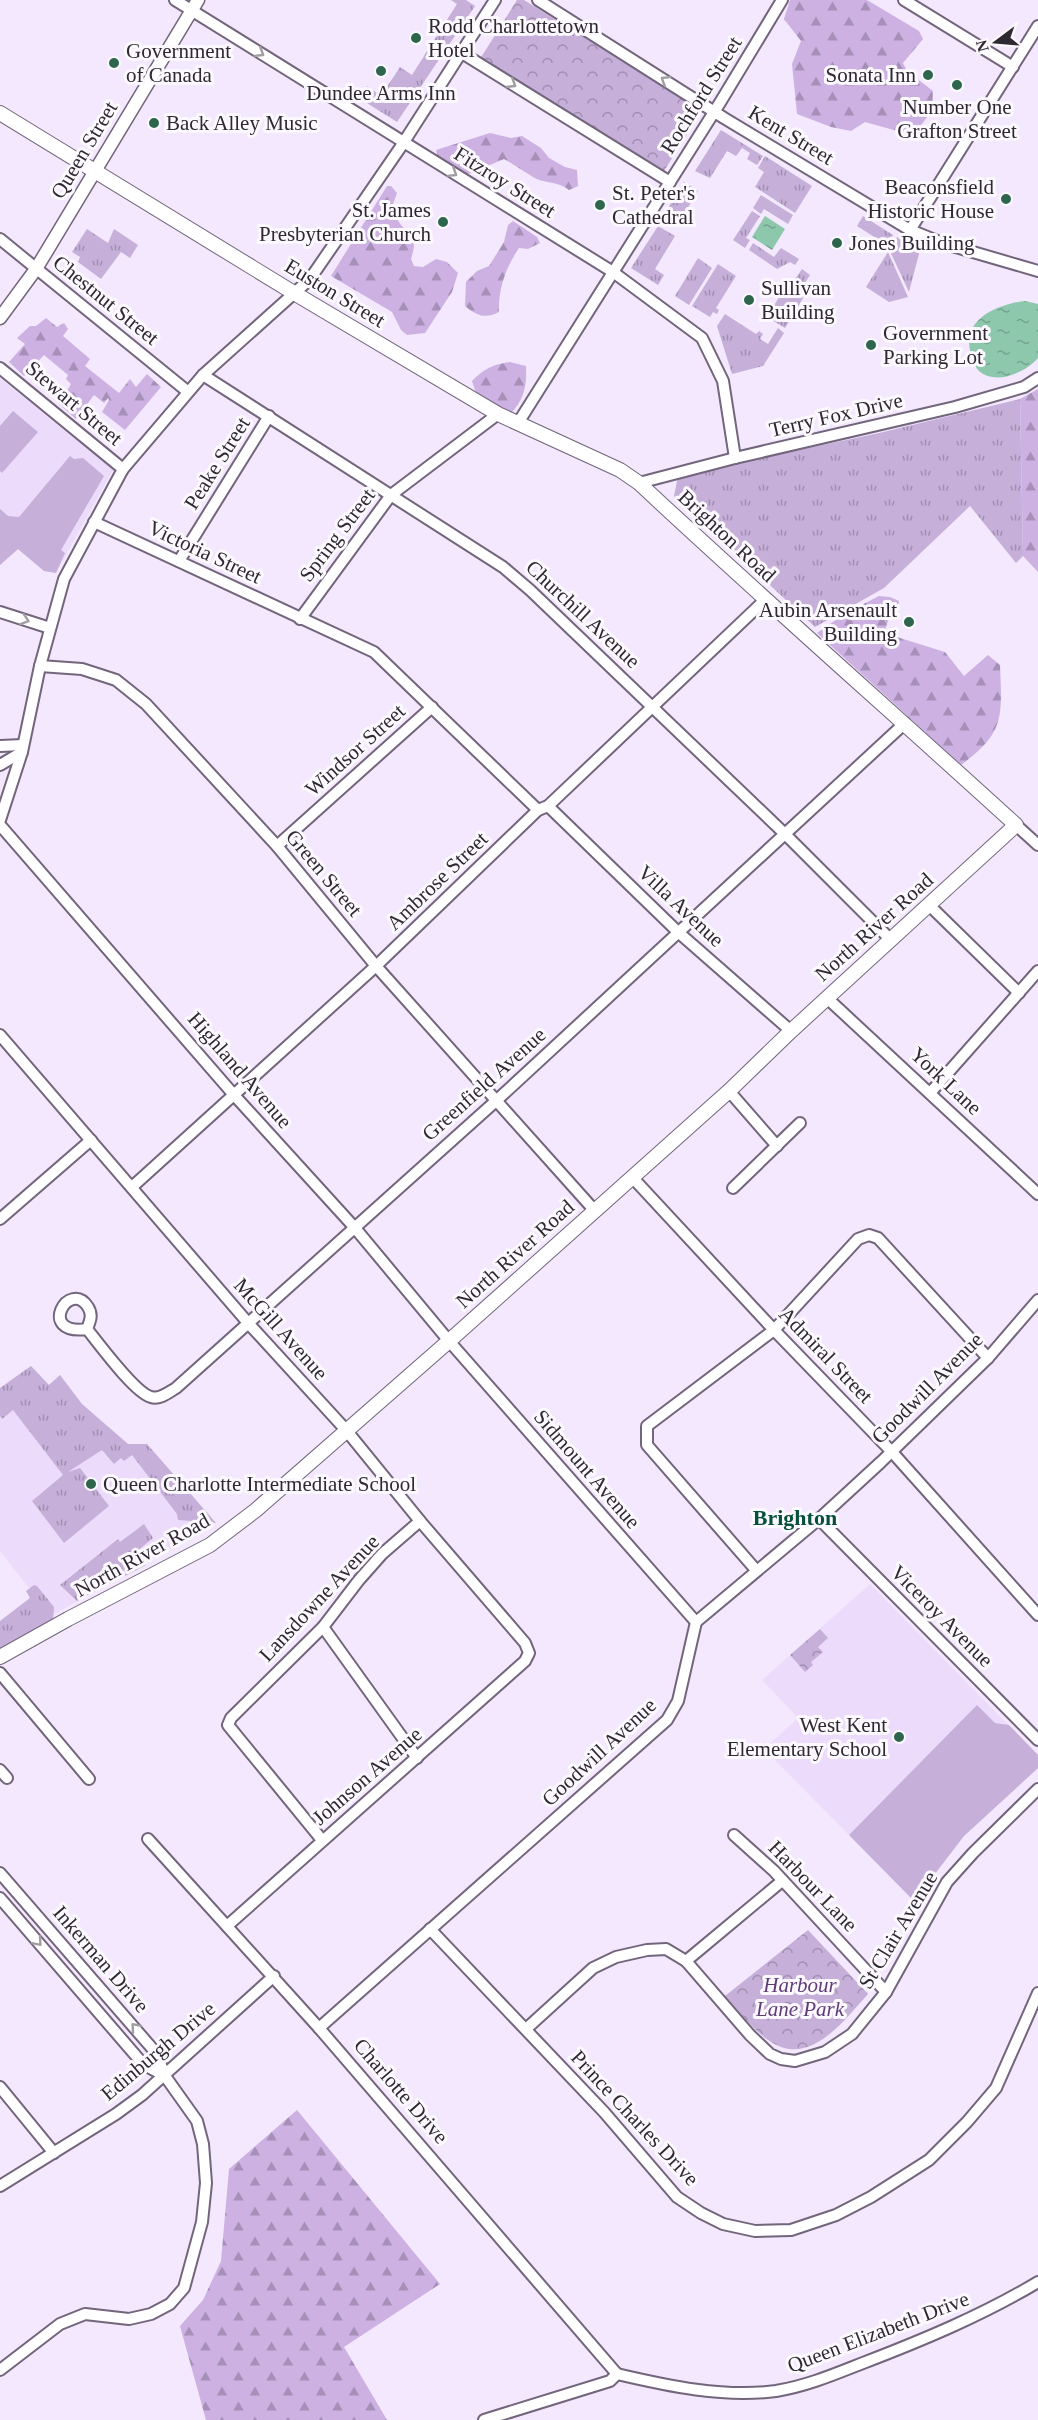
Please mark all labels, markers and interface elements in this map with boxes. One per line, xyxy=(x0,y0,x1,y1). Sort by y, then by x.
north arrow xyxy=(966,12,1026,72)
place label: Rodd Charlottetown Hotel xyxy=(428,14,599,62)
marker: Rodd Charlottetown Hotel xyxy=(409,31,423,45)
street label: Rochford Street xyxy=(655,32,747,158)
text: N xyxy=(972,38,992,54)
place label: Government of Canada xyxy=(126,39,231,87)
one-way arrow xyxy=(254,45,264,57)
marker: Government of Canada xyxy=(107,56,121,70)
place label: Sonata Inn xyxy=(826,63,916,87)
marker: Dundee Arms Inn xyxy=(374,64,388,78)
marker: Sonata Inn xyxy=(921,68,935,82)
one-way arrow xyxy=(506,76,516,88)
one-way arrow xyxy=(660,76,671,87)
marker: Number One Grafton Street xyxy=(950,78,964,92)
place label: Dundee Arms Inn xyxy=(306,81,456,105)
place label: Number One Grafton Street xyxy=(897,95,1017,143)
street label: Queen Street xyxy=(46,97,122,203)
street label: Kent Street xyxy=(744,100,838,170)
place label: Back Alley Music xyxy=(166,111,318,135)
marker: Back Alley Music xyxy=(147,116,161,130)
street label: Fitzroy Street xyxy=(450,141,560,223)
one-way arrow xyxy=(447,165,458,176)
place label: Beaconsfield Historic House xyxy=(867,175,994,223)
place label: St. Peter's Cathedral xyxy=(612,181,695,229)
marker: Beaconsfield Historic House xyxy=(999,192,1013,206)
place label: St. James Presbyterian Church xyxy=(259,198,431,246)
marker: St. Peter's Cathedral xyxy=(593,198,607,212)
marker: St. James Presbyterian Church xyxy=(436,215,450,229)
place label: Jones Building xyxy=(849,231,975,255)
marker: Jones Building xyxy=(830,236,844,250)
street label: Chestnut Street xyxy=(48,250,164,350)
street label: Euston Street xyxy=(281,254,390,332)
place label: Sullivan Building xyxy=(761,276,835,324)
marker: Sullivan Building xyxy=(742,293,756,307)
place label: Government Parking Lot xyxy=(883,321,988,369)
marker: Government Parking Lot xyxy=(864,338,878,352)
street label: Stewart Street xyxy=(21,356,127,450)
street label: Terry Fox Drive xyxy=(767,388,905,442)
street label: Peake Street xyxy=(179,412,255,514)
street label: Spring Street xyxy=(294,484,380,586)
street label: Brighton Road xyxy=(673,485,781,587)
street label: Victoria Street xyxy=(145,515,265,589)
street label: Churchill Avenue xyxy=(521,555,645,673)
place label: Aubin Arsenault Building xyxy=(759,598,897,646)
one-way arrow xyxy=(19,613,30,625)
marker: Aubin Arsenault Building xyxy=(902,615,916,629)
street label: Windsor Street xyxy=(300,699,410,801)
street label: Green Street xyxy=(281,825,367,921)
street label: Ambrose Street xyxy=(381,827,493,935)
street label: Villa Avenue xyxy=(633,860,729,952)
street label: North River Road xyxy=(810,867,938,986)
street label: Highland Avenue xyxy=(183,1007,297,1133)
street label: Greenfield Avenue xyxy=(417,1022,551,1146)
street label: York Lane xyxy=(906,1042,986,1120)
street label: North River Road xyxy=(451,1194,579,1313)
street label: McGill Avenue xyxy=(229,1273,333,1385)
street label: Admiral Street xyxy=(774,1302,878,1408)
street label: Goodwill Avenue xyxy=(866,1327,988,1449)
street label: Sidmount Avenue xyxy=(529,1405,645,1533)
place label: Queen Charlotte Intermediate School xyxy=(103,1472,416,1496)
marker: Queen Charlotte Intermediate School xyxy=(84,1477,98,1491)
district label: Brighton xyxy=(753,1505,837,1530)
street label: North River Road xyxy=(70,1508,214,1602)
street label: Lansdowne Avenue xyxy=(254,1530,384,1666)
street label: Viceroy Avenue xyxy=(886,1560,998,1672)
street label: Goodwill Avenue xyxy=(537,1693,661,1811)
place label: West Kent Elementary School xyxy=(727,1713,887,1761)
street label: Johnson Avenue xyxy=(308,1722,426,1830)
marker: West Kent Elementary School xyxy=(892,1730,906,1744)
street label: Harbour Lane xyxy=(764,1836,862,1936)
street label: St Clair Avenue xyxy=(854,1867,942,1993)
street label: Inkerman Drive xyxy=(48,1901,154,2017)
one-way arrow xyxy=(31,1935,42,1946)
park label: Harbour Lane Park xyxy=(755,1973,845,2021)
street label: Edinburgh Drive xyxy=(96,1996,220,2106)
one-way arrow xyxy=(131,2023,142,2034)
street label: Charlotte Drive xyxy=(349,2034,453,2148)
street label: Prince Charles Drive xyxy=(566,2045,704,2191)
street label: Queen Elizabeth Drive xyxy=(784,2286,972,2378)

